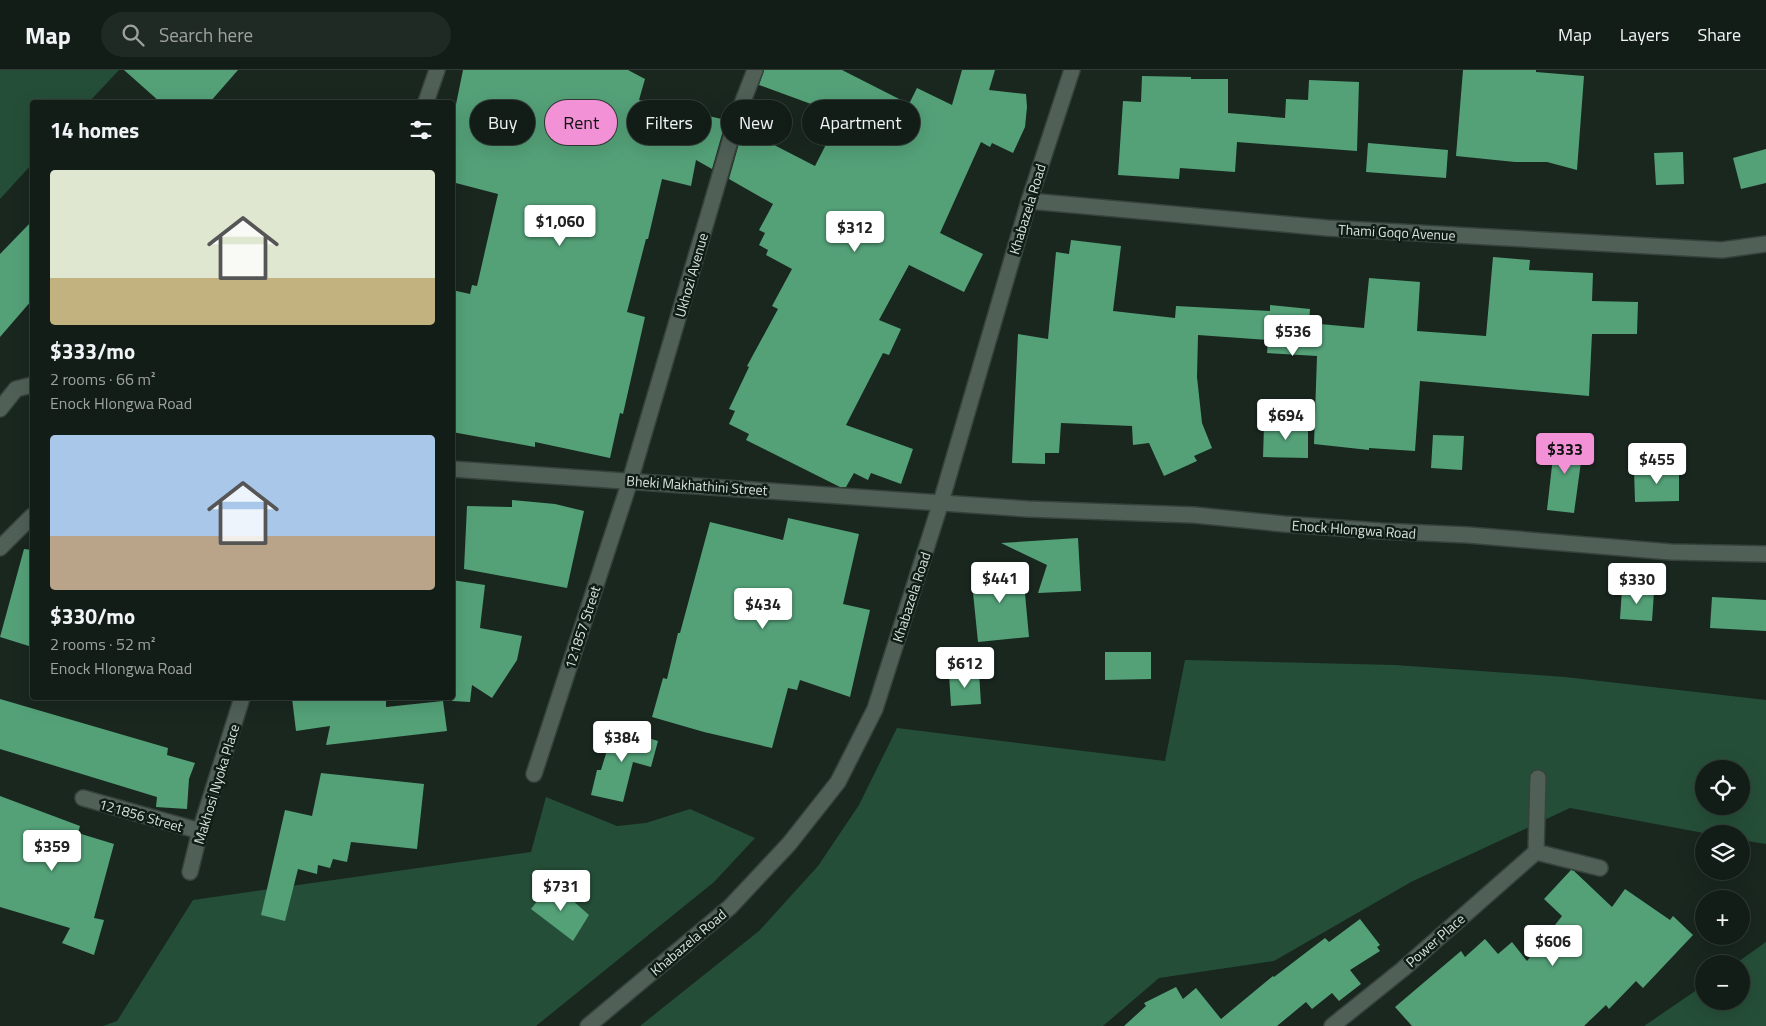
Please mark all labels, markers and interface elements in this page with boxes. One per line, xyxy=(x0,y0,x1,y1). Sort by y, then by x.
search box xyxy=(101,12,451,57)
text: Map xyxy=(25,17,71,53)
text: Search here xyxy=(159,20,253,49)
icon: search xyxy=(119,21,147,49)
text: Map xyxy=(1558,21,1592,48)
text: Layers xyxy=(1620,21,1669,48)
text: Share xyxy=(1697,21,1741,48)
chip: Buy xyxy=(470,100,535,145)
chip: Rent xyxy=(545,100,617,145)
chip: Filters xyxy=(627,100,711,145)
chip: New xyxy=(721,100,792,145)
chip: Apartment xyxy=(802,100,920,145)
text: 14 homes xyxy=(50,114,139,146)
icon: filters xyxy=(407,116,435,144)
street label: Khabazela Road xyxy=(1003,161,1051,257)
icon: home xyxy=(198,203,288,293)
pin: $1,060 xyxy=(519,204,601,247)
text: $1,060 xyxy=(535,209,585,233)
pin: $312 xyxy=(825,210,885,253)
text: $312 xyxy=(837,215,873,239)
street label: Thami Goqo Avenue xyxy=(1338,218,1456,246)
street label: Ukhozi Avenue xyxy=(669,230,713,320)
pin: $536 xyxy=(1263,314,1323,357)
text: $536 xyxy=(1275,319,1311,343)
text: $333/mo xyxy=(50,335,135,367)
text: 2 rooms · 66 m² xyxy=(50,367,155,391)
text: Enock Hlongwa Road xyxy=(50,391,192,415)
pin: $694 xyxy=(1256,398,1316,441)
text: $694 xyxy=(1268,403,1304,427)
pin: $333 xyxy=(1535,432,1595,475)
text: $333 xyxy=(1547,437,1583,461)
pin: $455 xyxy=(1627,442,1687,485)
text: $455 xyxy=(1639,447,1675,471)
icon: home xyxy=(198,468,288,558)
street label: Bheki Makhathini Street xyxy=(626,470,768,500)
street label: Enock Hlongwa Road xyxy=(1291,514,1417,544)
street label: Khabazela Road xyxy=(887,549,935,645)
pin: $441 xyxy=(970,562,1030,604)
pin: $330 xyxy=(1607,562,1667,605)
text: $441 xyxy=(982,566,1018,590)
text: $330 xyxy=(1619,567,1655,591)
street label: 121857 Street xyxy=(559,583,605,671)
pin: $434 xyxy=(733,588,793,630)
text: $434 xyxy=(745,592,781,616)
text: $330/mo xyxy=(50,600,135,632)
text: 2 rooms · 52 m² xyxy=(50,632,155,656)
pin: $612 xyxy=(935,646,995,689)
text: $612 xyxy=(947,651,983,675)
text: Enock Hlongwa Road xyxy=(50,656,192,680)
pin: $384 xyxy=(592,720,652,763)
street label: Makhosi Nyoka Place xyxy=(188,721,244,847)
text: $384 xyxy=(604,725,640,749)
map controls xyxy=(1695,760,1750,1010)
button: locate xyxy=(1695,760,1750,815)
street label: 121856 Street xyxy=(97,793,185,837)
button: layers xyxy=(1695,825,1750,880)
pin: $359 xyxy=(22,830,82,872)
text: $359 xyxy=(34,834,70,858)
pin: $731 xyxy=(531,870,591,912)
text: $731 xyxy=(543,874,579,898)
button: + xyxy=(1695,890,1750,945)
street label: Khabazela Road xyxy=(645,904,731,980)
street label: Power Place xyxy=(1401,908,1469,972)
pin: $606 xyxy=(1523,924,1583,967)
text: $606 xyxy=(1535,929,1571,953)
button: − xyxy=(1695,955,1750,1010)

